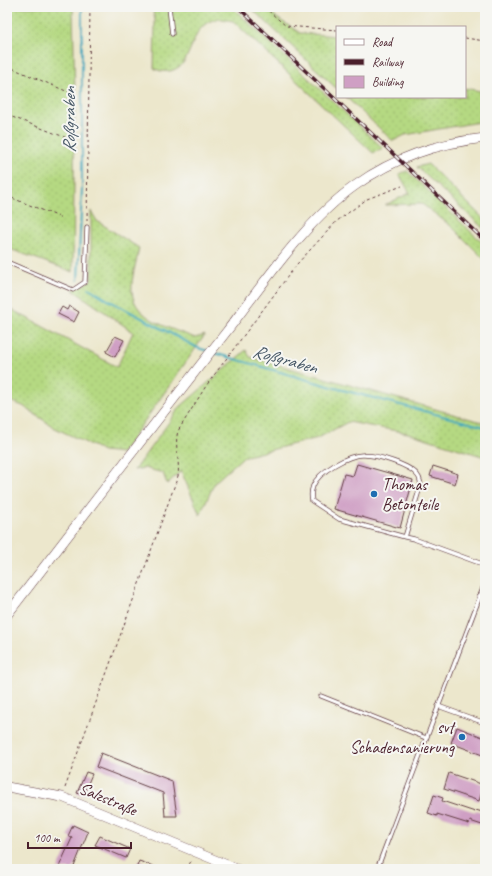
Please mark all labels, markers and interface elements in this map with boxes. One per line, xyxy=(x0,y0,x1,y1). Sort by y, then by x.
legend xyxy=(336,26,466,98)
text: Road xyxy=(372,34,394,50)
text: Railway xyxy=(372,54,404,70)
text: Building xyxy=(372,74,404,90)
water label: Roßgraben xyxy=(58,85,80,153)
water label: Roßgraben xyxy=(251,340,321,379)
place label: Thomas Betonteile xyxy=(382,474,440,515)
marker: Thomas Betonteile xyxy=(369,489,379,499)
place label: svt Schadensanierung xyxy=(350,717,456,758)
marker: svt Schadensanierung xyxy=(457,732,467,742)
street label: Salzstraße xyxy=(76,778,141,821)
scale bar xyxy=(28,824,131,850)
text: 100 m xyxy=(34,830,61,846)

